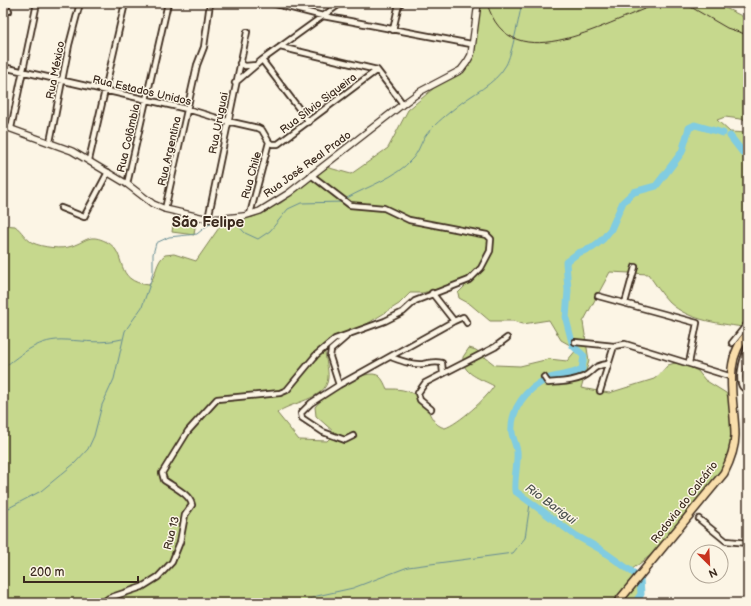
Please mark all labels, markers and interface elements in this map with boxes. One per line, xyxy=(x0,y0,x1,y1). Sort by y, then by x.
street label: Rua México xyxy=(43,40,67,100)
street label: Rua Sílvio Siqueira xyxy=(278,70,359,136)
street label: Rua Estados Unidos xyxy=(91,73,193,108)
street label: Rua Uruguai xyxy=(206,91,231,155)
street label: Rua Colômbia xyxy=(114,103,143,174)
street label: Rua Argentina xyxy=(155,115,184,187)
street label: Rua José Real Prado xyxy=(261,128,354,200)
street label: Rua Chile xyxy=(239,150,264,200)
district label: São Felipe xyxy=(172,213,244,232)
street label: Rodovia do Calcário xyxy=(648,459,720,546)
water label: Rio Barigui xyxy=(522,481,580,529)
street label: Rua 13 xyxy=(161,515,182,551)
north arrow xyxy=(689,544,729,584)
scale bar xyxy=(24,558,138,584)
text: 200 m xyxy=(30,565,64,580)
text: N xyxy=(706,565,719,580)

